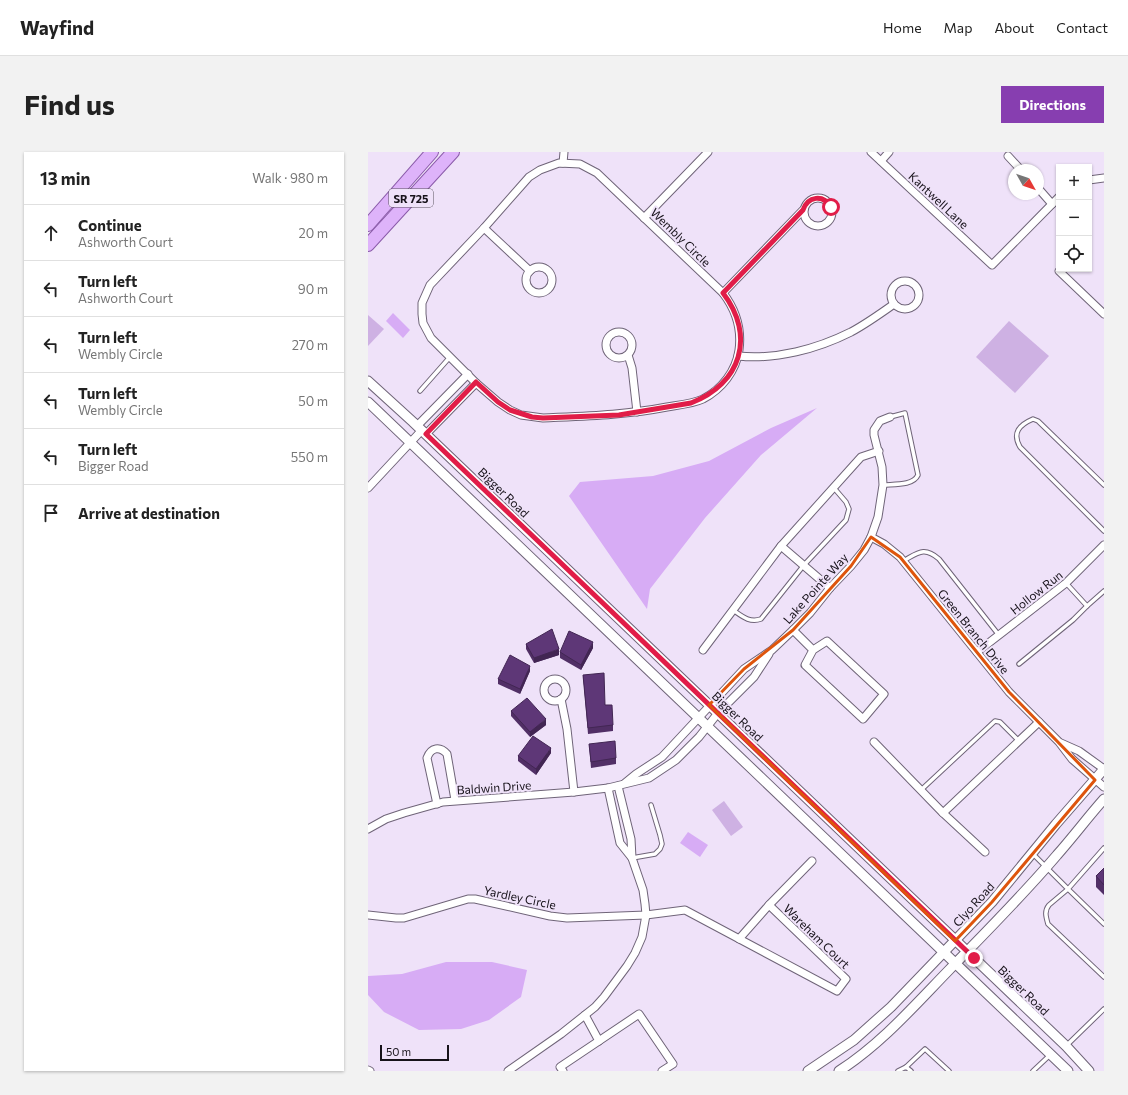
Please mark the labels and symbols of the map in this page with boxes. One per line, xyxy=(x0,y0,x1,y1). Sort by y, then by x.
north arrow xyxy=(1008,164,1044,200)
street label: Kantwell Lane xyxy=(906,169,972,231)
road number: SR 725 xyxy=(389,189,433,207)
route start xyxy=(822,198,840,216)
street label: Wembly Circle xyxy=(648,205,714,269)
street label: Bigger Road xyxy=(476,464,532,520)
street label: Lake Pointe Way xyxy=(780,550,850,626)
street label: Hollow Run xyxy=(1007,567,1065,617)
street label: Green Branch Drive xyxy=(936,586,1012,676)
street label: Bigger Road xyxy=(710,688,766,744)
street label: Baldwin Drive xyxy=(456,777,532,797)
street label: Clyo Road xyxy=(949,879,997,929)
street label: Yardley Circle xyxy=(483,883,557,911)
street label: Wareham Court xyxy=(781,901,853,971)
route end xyxy=(965,949,983,967)
street label: Bigger Road xyxy=(996,962,1052,1018)
scale bar xyxy=(380,1043,449,1062)

